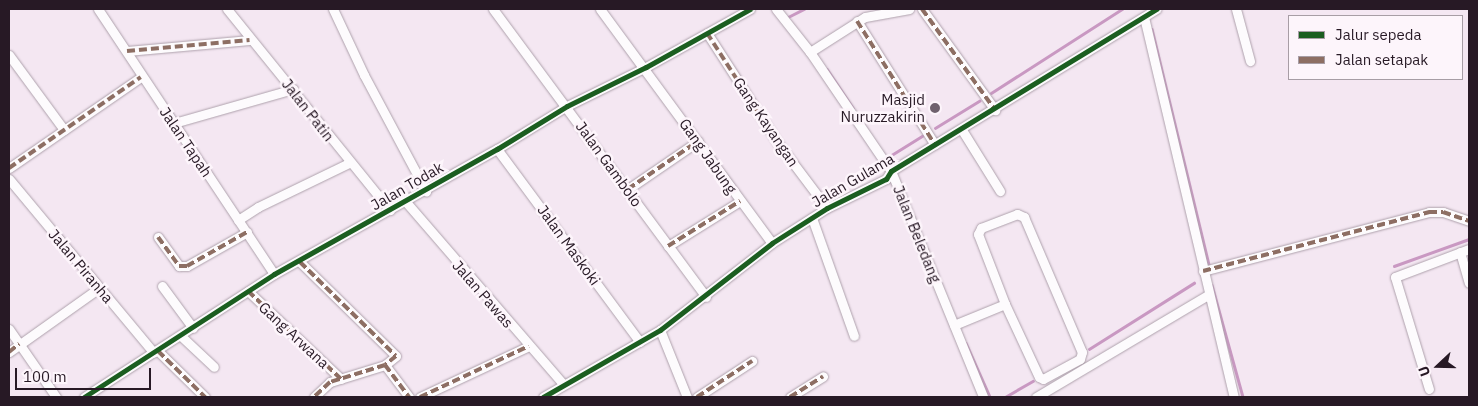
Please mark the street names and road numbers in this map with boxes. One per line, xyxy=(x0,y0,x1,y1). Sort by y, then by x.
street label: Gang Kayangan xyxy=(730,74,802,170)
street label: Jalan Patin xyxy=(278,75,338,145)
street label: Jalan Tapah xyxy=(156,104,216,180)
street label: Gang Jabung xyxy=(675,115,741,197)
street label: Jalan Gambolo xyxy=(572,118,646,210)
street label: Jalan Gulama xyxy=(809,149,897,211)
street label: Jalan Todak xyxy=(368,158,446,214)
street label: Jalan Beledang xyxy=(889,183,945,285)
street label: Jalan Maskoki xyxy=(534,201,604,289)
street label: Jalan Piranha xyxy=(45,225,117,307)
street label: Jalan Pawas xyxy=(449,257,517,331)
street label: Gang Arwana xyxy=(255,298,333,372)

